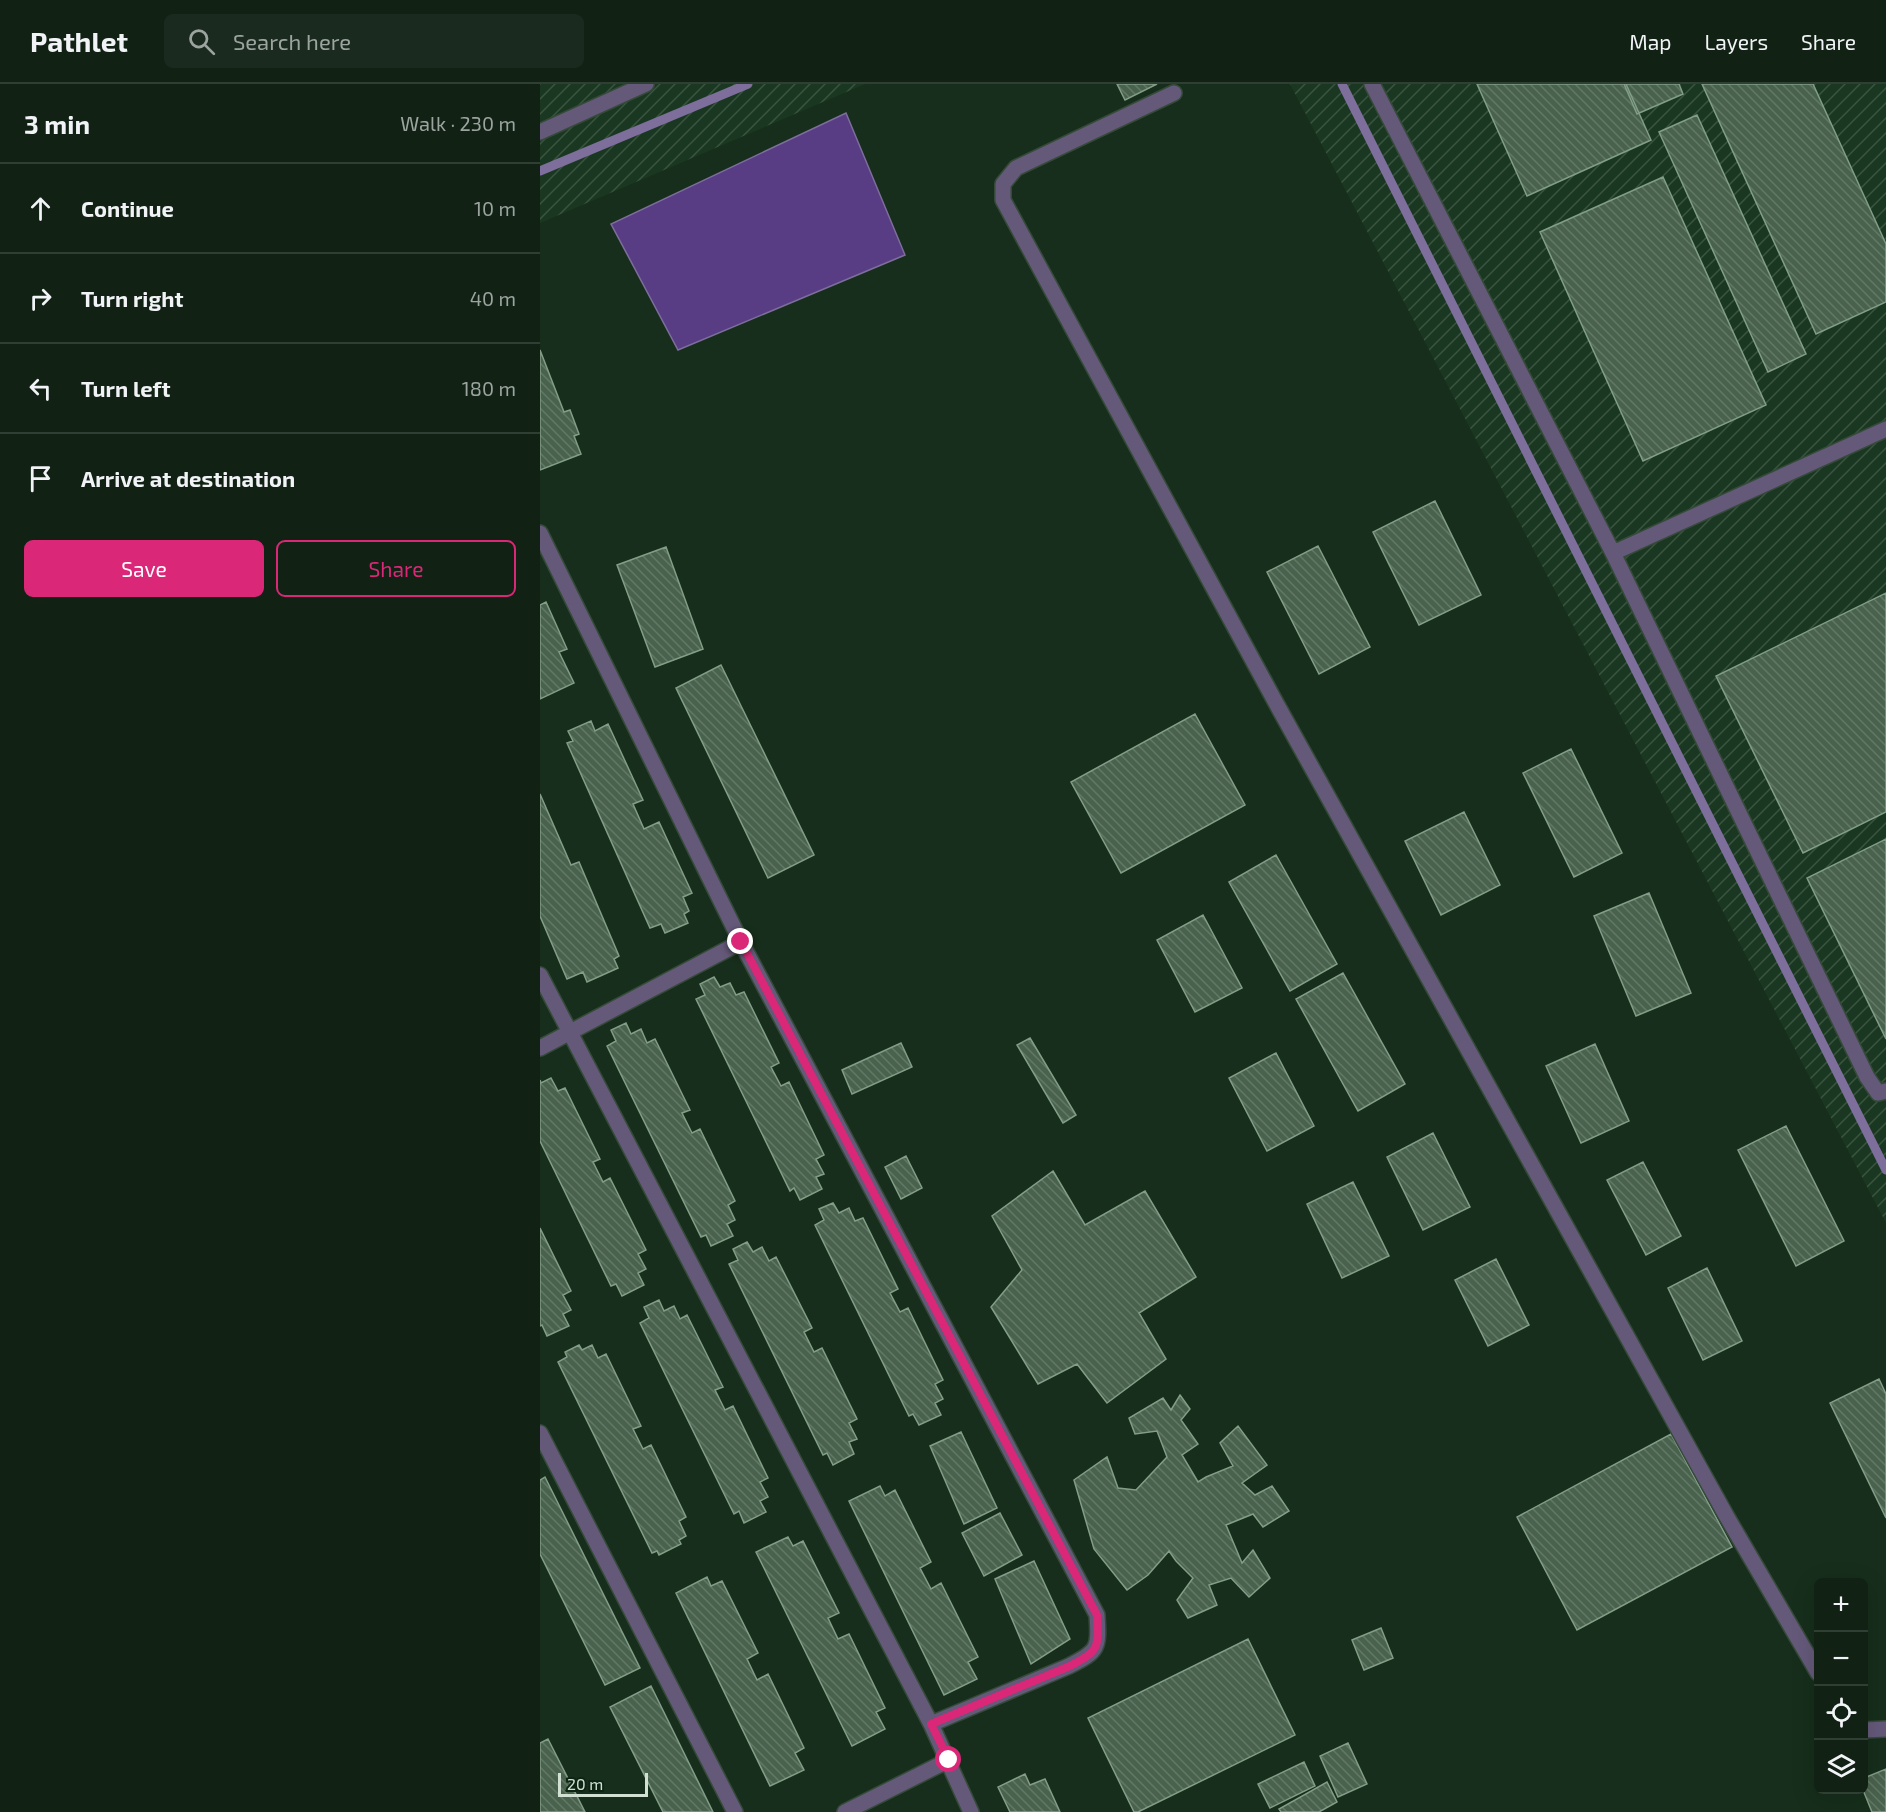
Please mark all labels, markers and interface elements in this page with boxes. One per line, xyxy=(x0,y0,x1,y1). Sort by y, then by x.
search box xyxy=(164,14,584,68)
text: Pathlet xyxy=(30,24,128,58)
icon: search xyxy=(185,25,218,58)
text: Search here xyxy=(233,28,351,54)
text: Map xyxy=(1629,29,1671,54)
text: Layers xyxy=(1704,29,1768,54)
text: Share xyxy=(1801,29,1856,54)
text: 3 min xyxy=(24,108,90,139)
text: Walk · 230 m xyxy=(400,111,516,135)
icon: ahead xyxy=(24,192,57,225)
text: Continue xyxy=(81,195,174,221)
text: 10 m xyxy=(474,196,516,220)
icon: right xyxy=(24,282,57,315)
text: Turn right xyxy=(81,285,183,311)
text: 40 m xyxy=(470,286,516,310)
icon: left xyxy=(24,372,57,405)
text: Turn left xyxy=(81,375,170,401)
text: 180 m xyxy=(462,376,516,400)
icon: arrive xyxy=(24,462,57,495)
text: Arrive at destination xyxy=(81,465,295,491)
button: Save xyxy=(24,540,264,597)
button: Share xyxy=(276,540,516,597)
route end xyxy=(727,928,753,954)
map controls xyxy=(1814,1578,1868,1794)
button: + xyxy=(1814,1578,1868,1632)
button: − xyxy=(1814,1632,1868,1686)
button: locate xyxy=(1814,1686,1868,1740)
button: layers xyxy=(1814,1740,1868,1794)
route start xyxy=(935,1746,961,1772)
scale bar xyxy=(558,1770,648,1798)
text: 20 m xyxy=(567,1774,603,1793)

